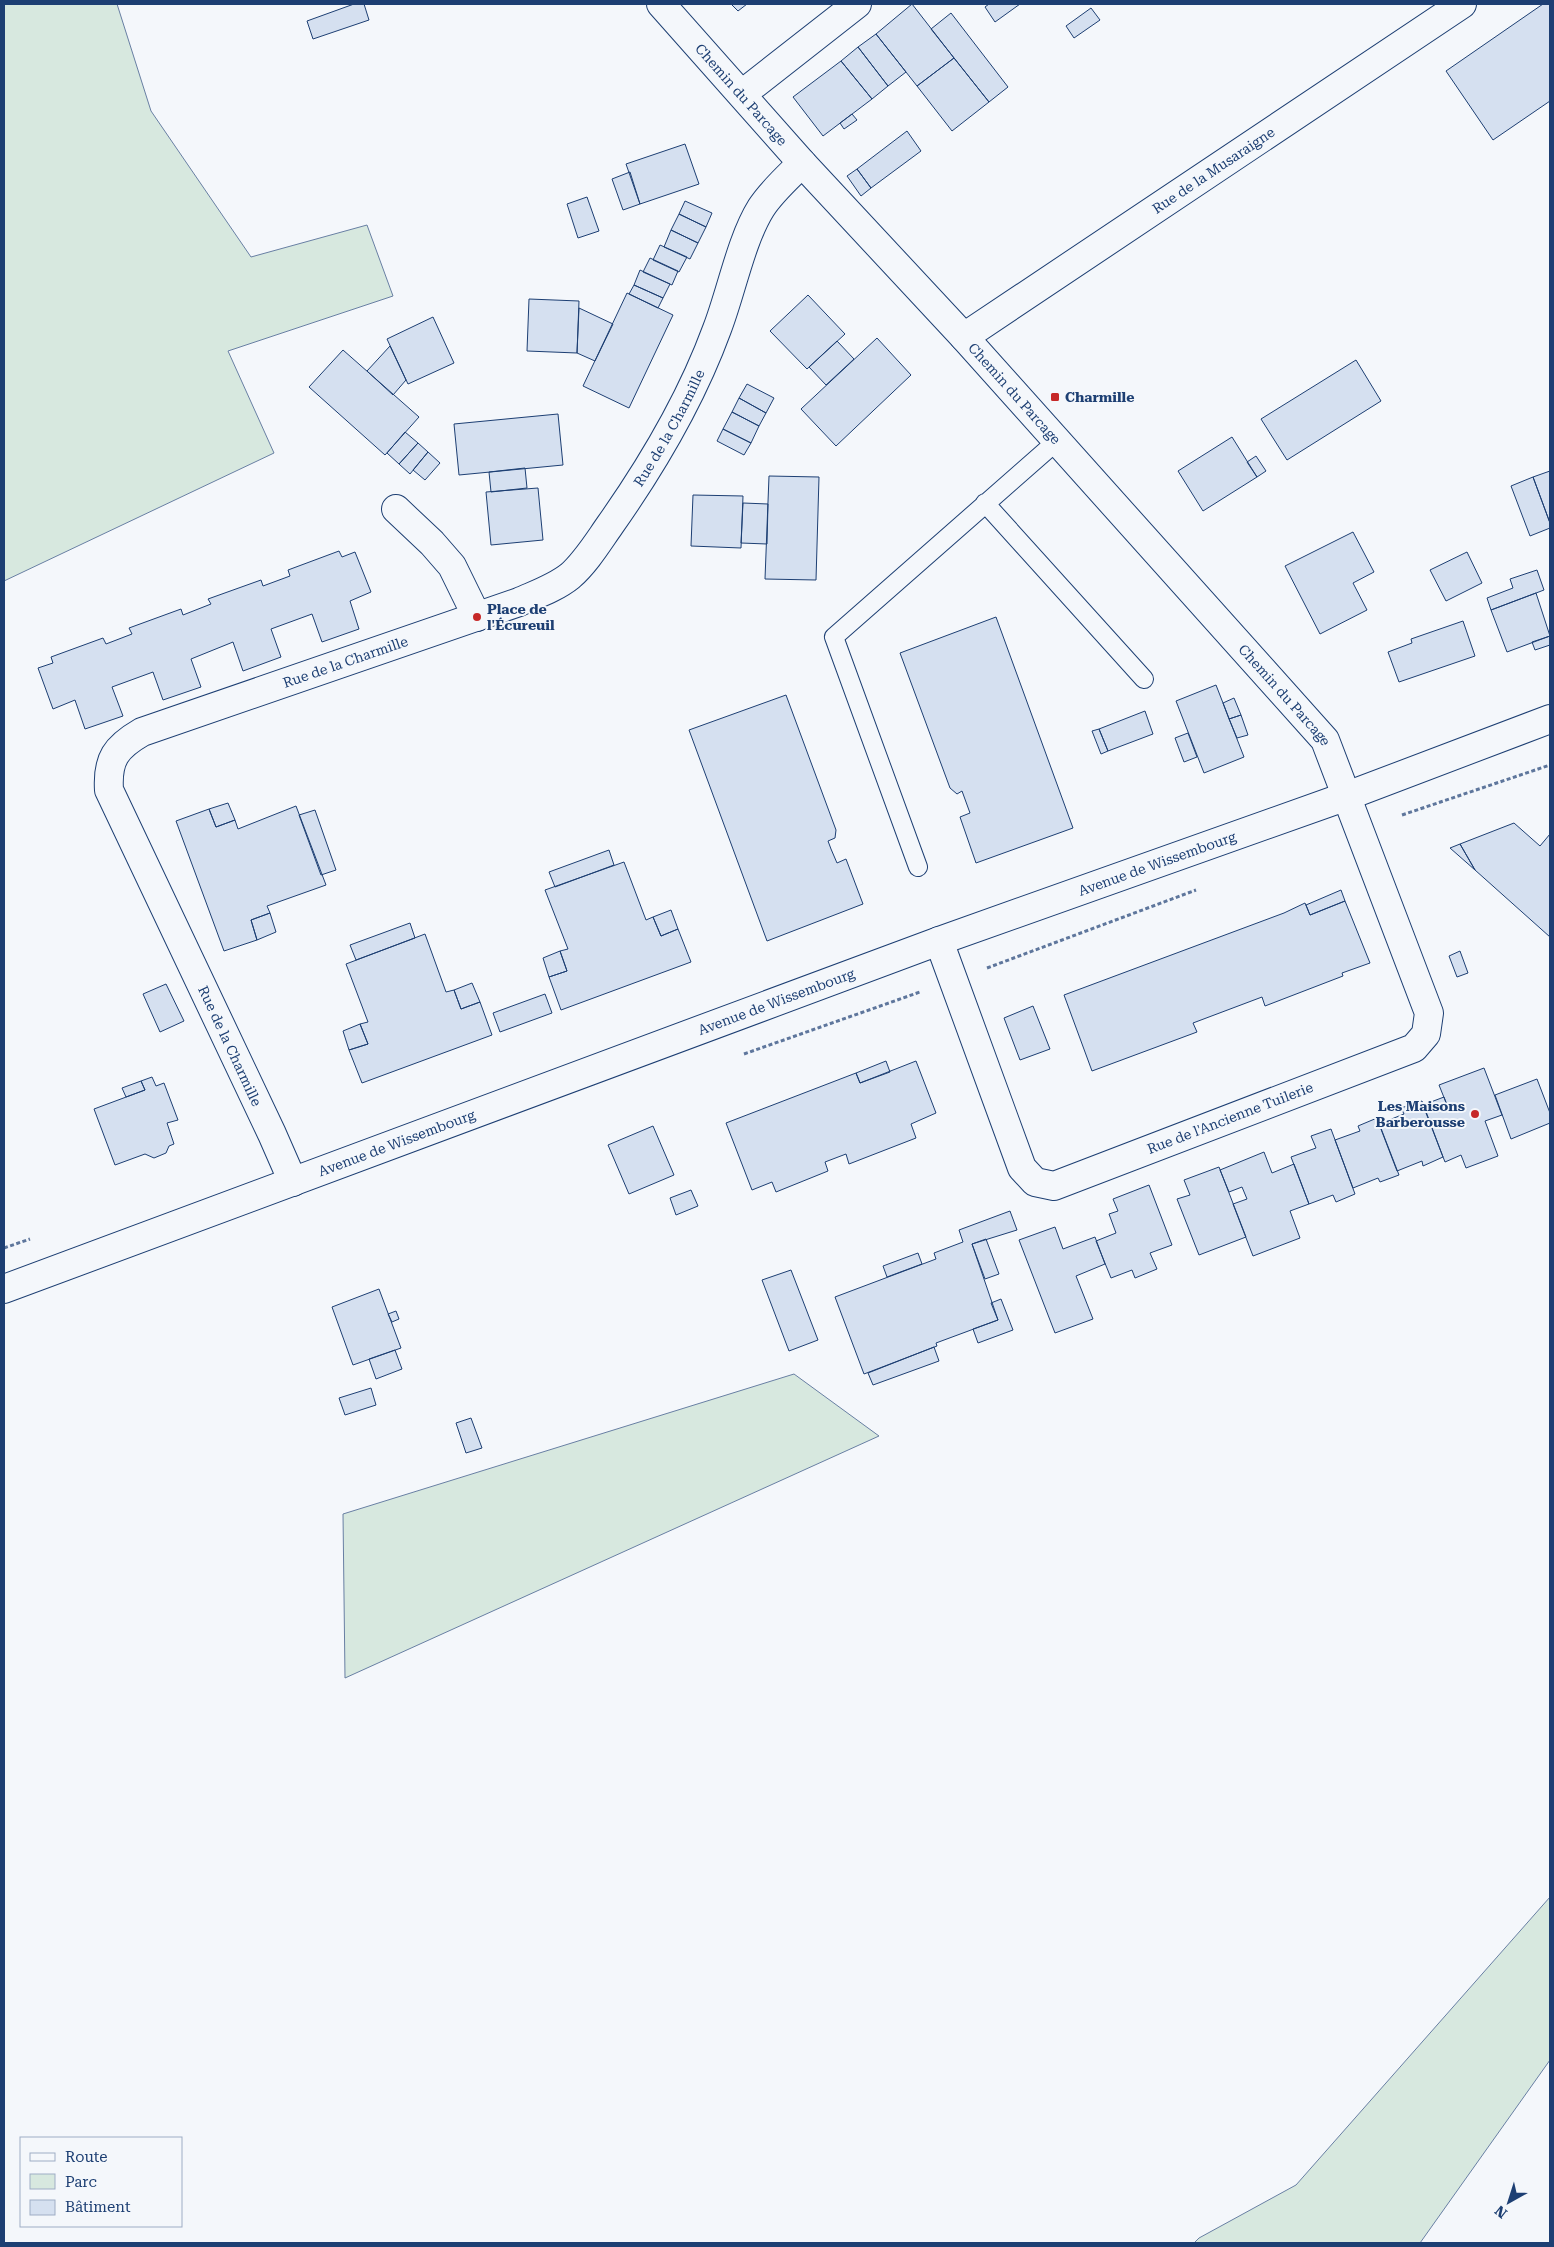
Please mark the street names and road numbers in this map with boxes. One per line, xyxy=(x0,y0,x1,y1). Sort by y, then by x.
street label: Chemin du Parcage xyxy=(692,40,791,149)
street label: Rue de la Musaraigne xyxy=(1149,123,1278,217)
street label: Chemin du Parcage xyxy=(965,339,1064,448)
street label: Rue de la Charmille xyxy=(630,367,708,489)
street label: Rue de la Charmille xyxy=(281,633,410,691)
street label: Chemin du Parcage xyxy=(1235,641,1334,748)
street label: Avenue de Wissembourg xyxy=(1076,828,1238,899)
street label: Avenue de Wissembourg xyxy=(696,965,857,1038)
street label: Rue de la Charmille xyxy=(195,983,265,1109)
street label: Rue de l'Ancienne Tuilerie xyxy=(1145,1079,1315,1157)
street label: Avenue de Wissembourg xyxy=(316,1106,477,1179)

